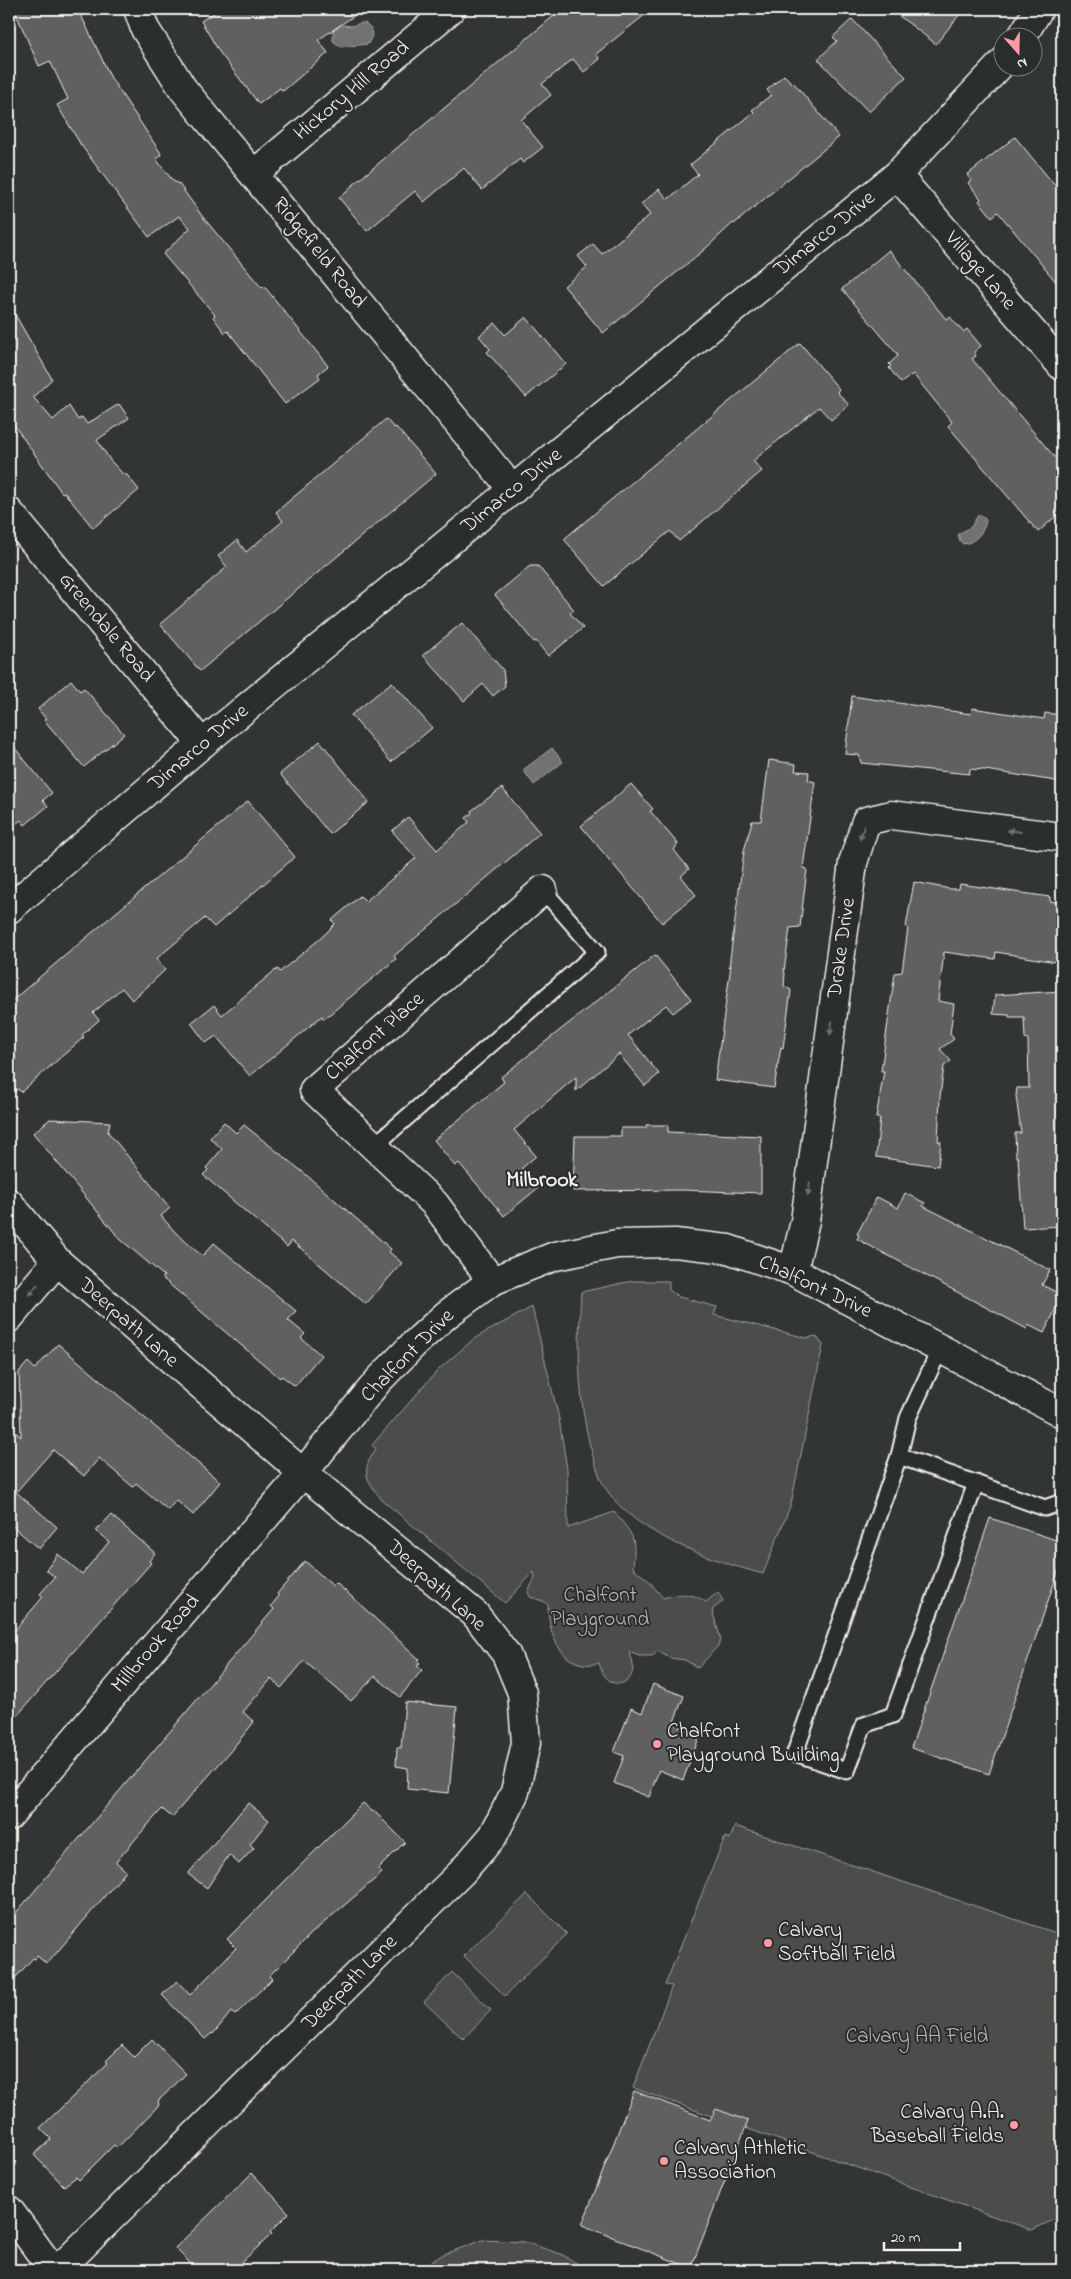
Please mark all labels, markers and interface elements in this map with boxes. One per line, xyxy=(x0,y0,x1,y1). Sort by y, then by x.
north arrow xyxy=(994,28,1044,78)
street label: Hickory Hill Road xyxy=(288,33,418,150)
text: N xyxy=(1014,51,1030,74)
street label: Dimarco Drive xyxy=(767,183,883,285)
street label: Ridgefield Road xyxy=(263,191,373,316)
street label: Village Lane xyxy=(935,224,1023,319)
street label: Dimarco Drive xyxy=(454,440,570,542)
street label: Greendale Road xyxy=(51,566,161,690)
street label: Dimarco Drive xyxy=(142,697,256,800)
one-way arrow xyxy=(858,826,866,841)
one-way arrow xyxy=(1006,827,1022,835)
street label: Drake Drive xyxy=(820,895,864,1001)
street label: Chalfont Place xyxy=(319,985,432,1089)
one-way arrow xyxy=(827,1020,835,1036)
district label: Milbrook xyxy=(506,1165,579,1197)
one-way arrow xyxy=(805,1181,813,1197)
street label: Chalfont Drive xyxy=(753,1248,877,1327)
street label: Deerpath Lane xyxy=(70,1270,185,1376)
one-way arrow xyxy=(27,1283,38,1296)
street label: Chalfont Drive xyxy=(354,1302,462,1410)
street label: Deerpath Lane xyxy=(379,1532,493,1639)
park label: Chalfont Playground xyxy=(551,1581,649,1637)
street label: Millbrook Road xyxy=(104,1588,208,1700)
place label: Chalfont Playground Building xyxy=(667,1717,839,1773)
marker: Chalfont Playground Building xyxy=(651,1738,663,1750)
place label: Calvary Softball Field xyxy=(778,1916,895,1970)
street label: Deerpath Lane xyxy=(295,1928,405,2038)
marker: Calvary Softball Field xyxy=(762,1937,774,1949)
park label: Calvary AA Field xyxy=(846,2022,988,2054)
place label: Calvary A.A. Baseball Fields xyxy=(870,2098,1004,2152)
marker: Calvary A.A. Baseball Fields xyxy=(1008,2119,1020,2131)
place label: Calvary Athletic Association xyxy=(674,2134,807,2188)
marker: Calvary Athletic Association xyxy=(658,2155,670,2167)
scale bar xyxy=(884,2219,960,2251)
text: 20 m xyxy=(891,2227,921,2249)

